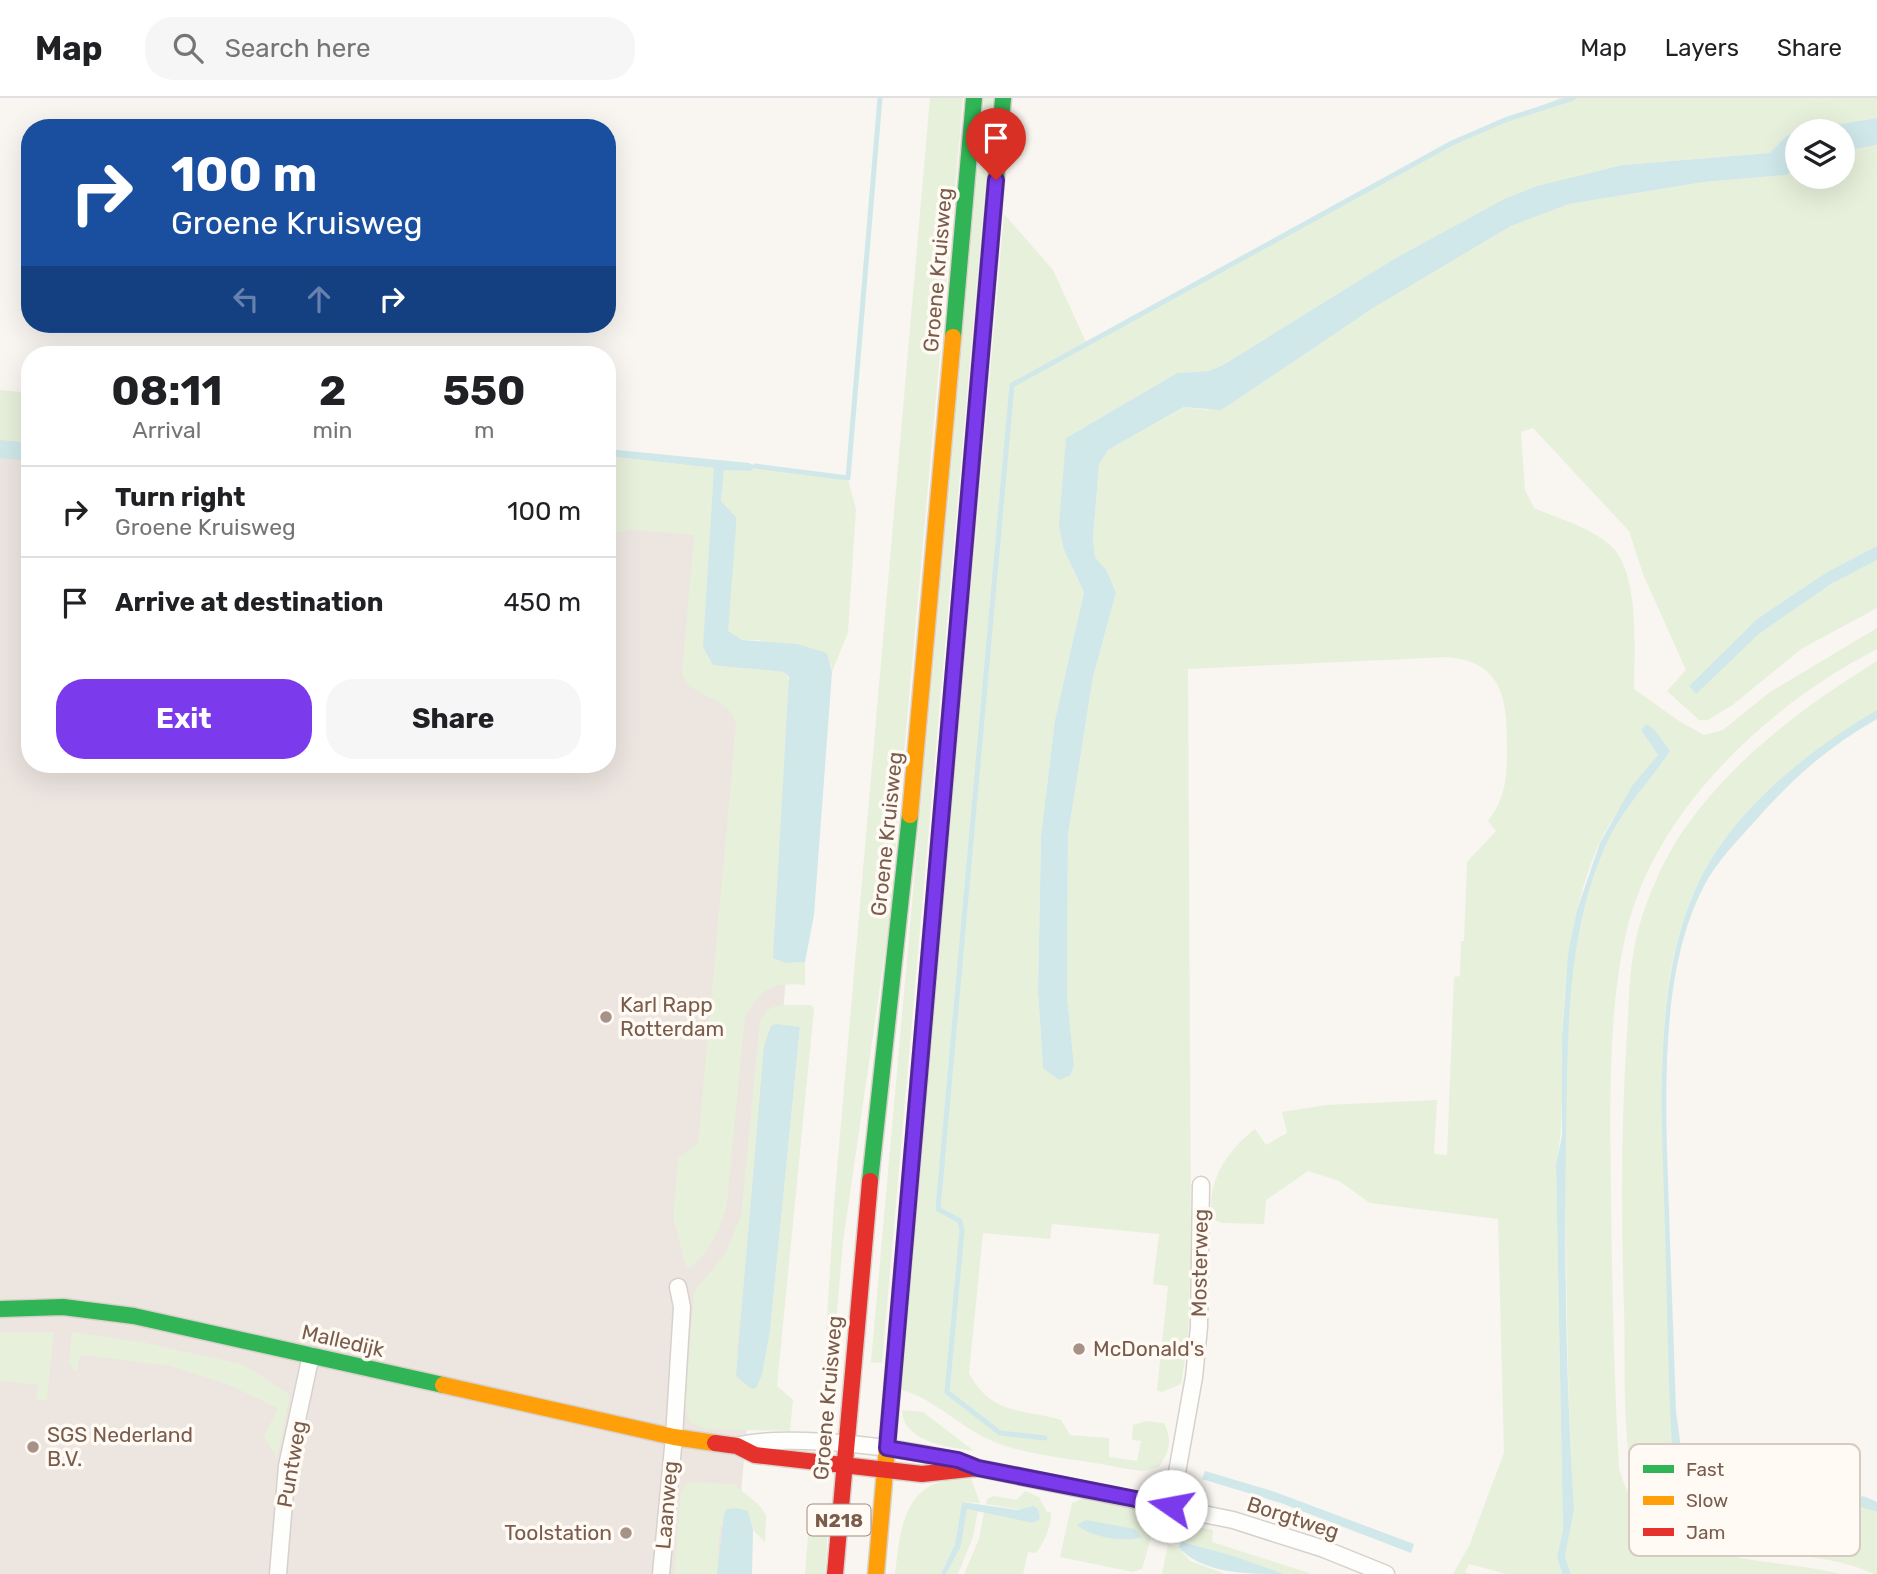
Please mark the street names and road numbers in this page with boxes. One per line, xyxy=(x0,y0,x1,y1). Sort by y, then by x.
street label: Groene Kruisweg xyxy=(918,187,957,353)
street label: Groene Kruisweg xyxy=(865,751,908,917)
street label: Mosterweg xyxy=(1186,1209,1213,1317)
street label: Groene Kruisweg xyxy=(808,1315,847,1481)
street label: Malledijk xyxy=(299,1319,387,1362)
street label: Puntweg xyxy=(272,1419,311,1509)
street label: Laanweg xyxy=(650,1460,683,1550)
street label: Borgtweg xyxy=(1244,1491,1342,1544)
road number: N218 xyxy=(808,1504,870,1536)

